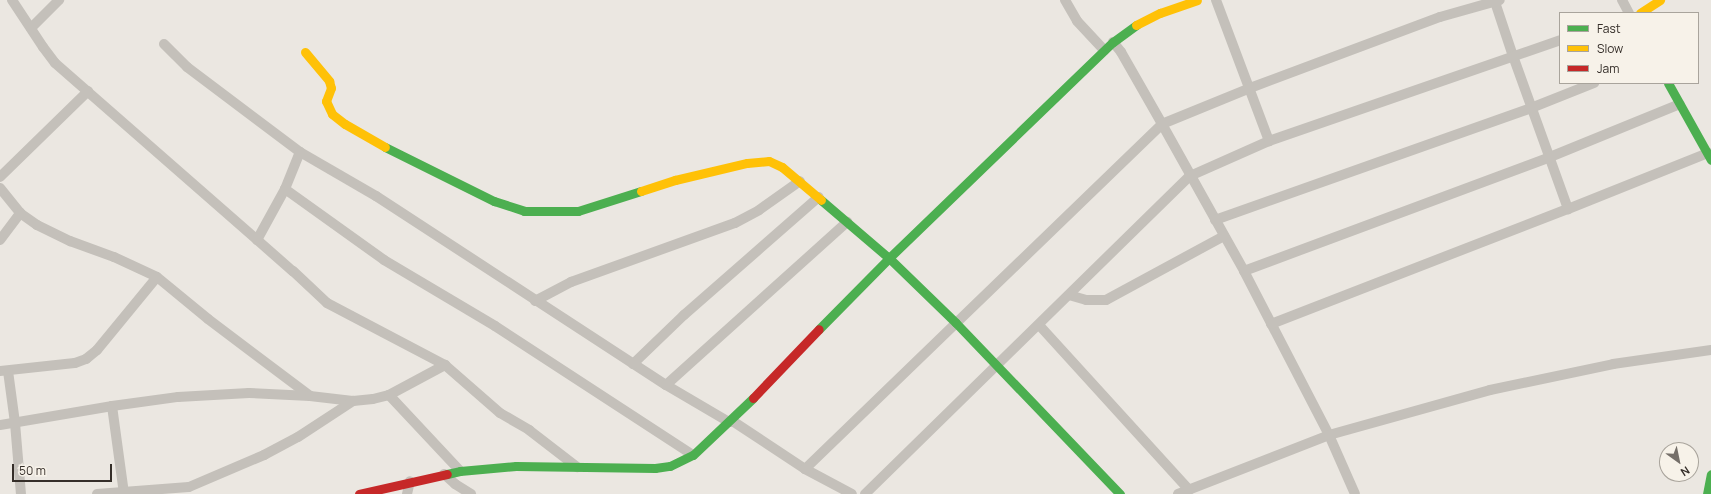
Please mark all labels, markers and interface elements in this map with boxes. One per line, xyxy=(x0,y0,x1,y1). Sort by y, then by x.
legend xyxy=(1559,12,1699,84)
text: Fast xyxy=(1597,20,1621,37)
text: Slow xyxy=(1597,40,1623,57)
text: Jam xyxy=(1597,60,1619,77)
north arrow xyxy=(1659,442,1699,482)
scale bar xyxy=(14,456,114,482)
text: 50 m xyxy=(19,462,46,479)
text: N xyxy=(1678,463,1693,480)

